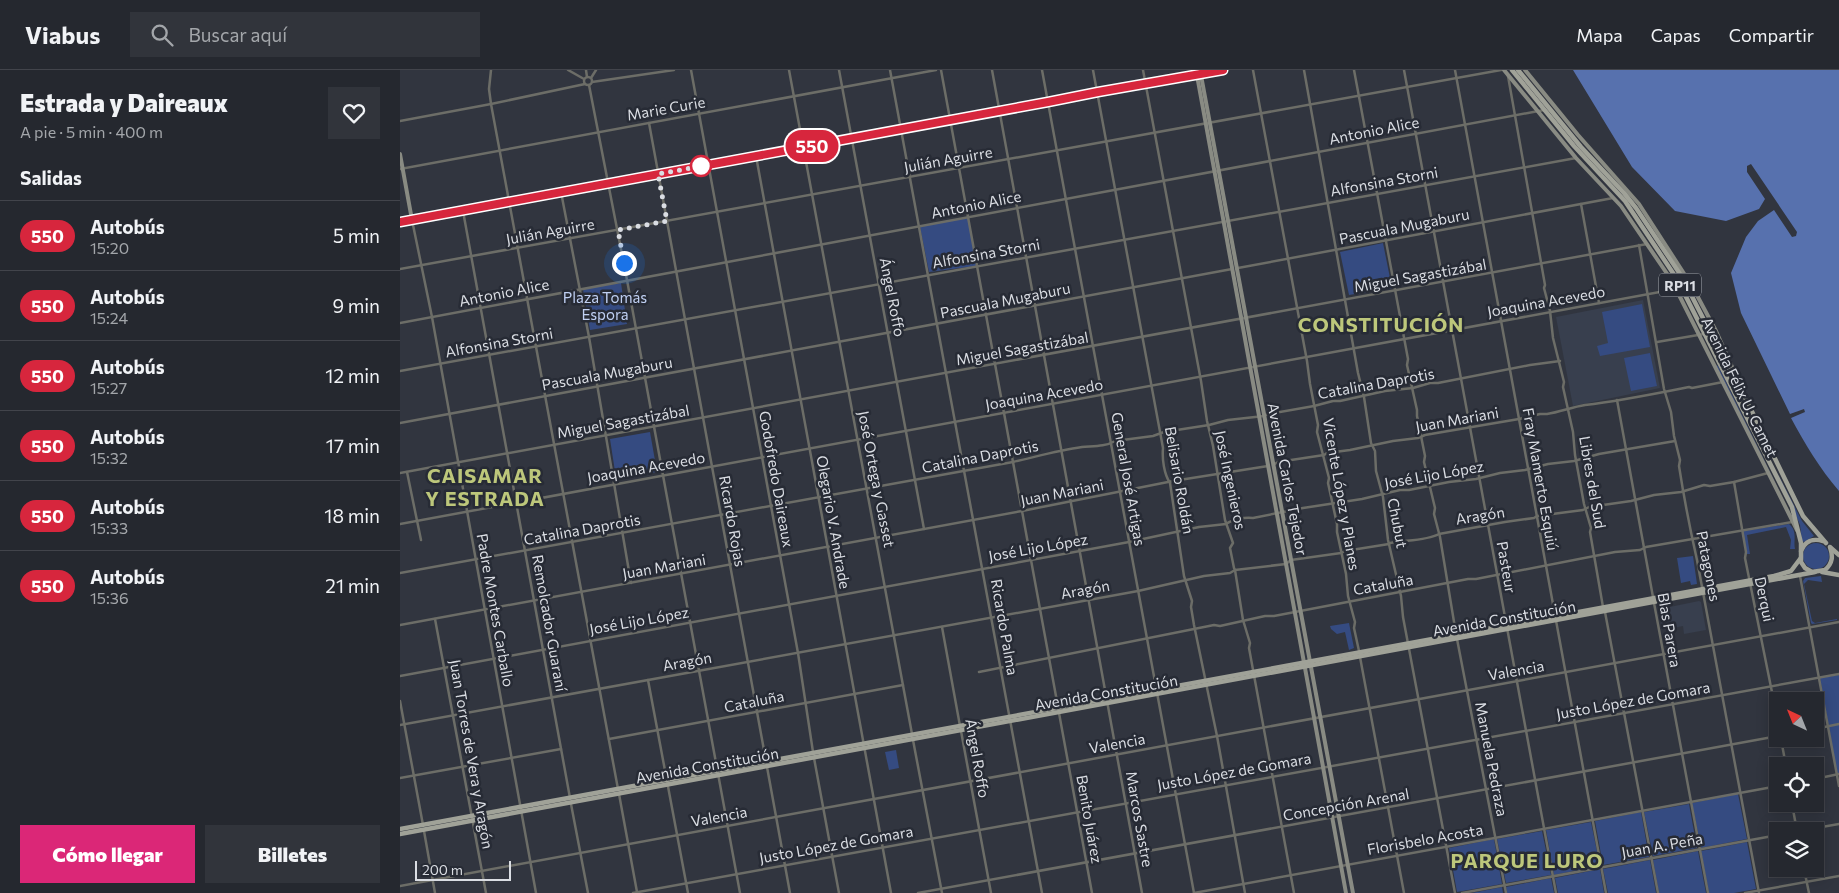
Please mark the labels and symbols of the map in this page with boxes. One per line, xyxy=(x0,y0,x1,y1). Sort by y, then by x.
street label: Marie Curie xyxy=(625,92,707,124)
street label: Antonio Alice xyxy=(1327,112,1421,148)
line badge: 550 xyxy=(783,130,841,162)
street label: Julián Aguirre xyxy=(902,142,994,176)
unlabelled marker xyxy=(690,155,712,177)
street label: Alfonsina Storni xyxy=(1329,163,1439,199)
street label: Antonio Alice xyxy=(929,186,1023,222)
street label: Pascuala Mugaburu xyxy=(1337,205,1471,247)
street label: Julián Aguirre xyxy=(504,214,596,248)
street label: Alfonsina Storni xyxy=(931,235,1041,271)
your location xyxy=(612,251,637,276)
street label: Miguel Sagastizábal xyxy=(1352,254,1488,296)
street label: Ángel Roffo xyxy=(877,256,910,338)
street label: Antonio Alice xyxy=(457,274,551,310)
road number: RP11 xyxy=(1659,274,1701,296)
street label: Pascuala Mugaburu xyxy=(938,279,1072,321)
street label: Joaquina Acevedo xyxy=(1486,282,1606,320)
park label: Plaza Tomás Espora xyxy=(563,288,647,323)
district label: CONSTITUCIÓN xyxy=(1298,312,1464,336)
street label: Avenida Félix U. Camet xyxy=(1698,314,1782,460)
street label: Alfonsina Storni xyxy=(444,324,554,360)
street label: Miguel Sagastizábal xyxy=(954,327,1090,369)
street label: Pascuala Mugaburu xyxy=(540,353,674,393)
street label: Catalina Daprotis xyxy=(1316,364,1436,402)
street label: Joaquina Acevedo xyxy=(984,375,1104,413)
street label: Miguel Sagastizábal xyxy=(555,400,691,442)
street label: Avenida Carlos Tejedor xyxy=(1264,401,1312,557)
street label: Juan Mariani xyxy=(1414,403,1500,435)
street label: Fray Mamerto Esquiú xyxy=(1520,406,1562,552)
street label: Godofredo Daireaux xyxy=(756,409,798,549)
street label: José Ortega y Gasset xyxy=(855,409,899,549)
street label: General José Artigas xyxy=(1108,411,1150,548)
street label: Vicente López y Planes xyxy=(1320,416,1364,572)
street label: Belisario Roldán xyxy=(1162,425,1198,535)
street label: José Ingenieros xyxy=(1212,429,1250,532)
street label: Libres del Sud xyxy=(1576,434,1610,530)
street label: Catalina Daprotis xyxy=(920,436,1040,476)
street label: Joaquina Acevedo xyxy=(586,448,706,486)
street label: Olegario V. Andrade xyxy=(813,454,855,590)
street label: José Lijo López xyxy=(1383,456,1485,492)
district label: CAISAMAR Y ESTRADA xyxy=(425,463,545,510)
street label: Ricardo Rojas xyxy=(716,474,750,568)
street label: Juan Mariani xyxy=(1019,475,1105,509)
street label: Chubut xyxy=(1384,496,1412,550)
street label: Aragón xyxy=(1454,502,1506,528)
street label: Catalina Daprotis xyxy=(522,510,642,548)
street label: José Lijo López xyxy=(987,529,1089,565)
street label: Patagones xyxy=(1693,529,1725,603)
street label: Padre Montes Carballo xyxy=(474,532,518,688)
street label: Pasteur xyxy=(1494,540,1520,594)
street label: Juan Mariani xyxy=(621,550,707,582)
street label: Remolcador Guaraní xyxy=(529,553,571,694)
street label: Cataluña xyxy=(1352,570,1414,598)
street label: Derqui xyxy=(1751,575,1779,623)
street label: Aragón xyxy=(1059,576,1111,602)
street label: Ricardo Palma xyxy=(988,577,1022,677)
street label: Blas Parera xyxy=(1655,591,1685,669)
street label: Avenida Constitución xyxy=(1431,597,1577,639)
street label: José Lijo López xyxy=(588,602,690,638)
street label: Aragón xyxy=(661,648,713,674)
street label: Valencia xyxy=(1486,656,1546,684)
street label: Juan Torres de Vera y Aragón xyxy=(446,658,498,850)
street label: Avenida Constitución xyxy=(1033,671,1179,713)
street label: Justo López de Gomara xyxy=(1555,678,1711,722)
street label: Cataluña xyxy=(722,686,786,716)
north arrow xyxy=(1769,692,1824,748)
street label: Manuela Pedraza xyxy=(1472,700,1512,818)
street label: Ángel Roffo xyxy=(962,717,995,799)
street label: Valencia xyxy=(1087,729,1147,757)
street label: Avenida Constitución xyxy=(634,744,780,786)
street label: Justo López de Gomara xyxy=(1156,749,1312,793)
street label: Marcos Sastre xyxy=(1123,770,1157,868)
street label: Benito Juárez xyxy=(1073,773,1107,865)
street label: Concepción Arenal xyxy=(1281,784,1411,824)
street label: Valencia xyxy=(689,802,749,830)
street label: Florisbelo Acosta xyxy=(1366,820,1484,858)
street label: Justo López de Gomara xyxy=(758,822,914,866)
street label: Juan A. Peña xyxy=(1620,829,1704,861)
district label: PARQUE LURO xyxy=(1451,848,1603,872)
scale bar xyxy=(415,858,511,881)

